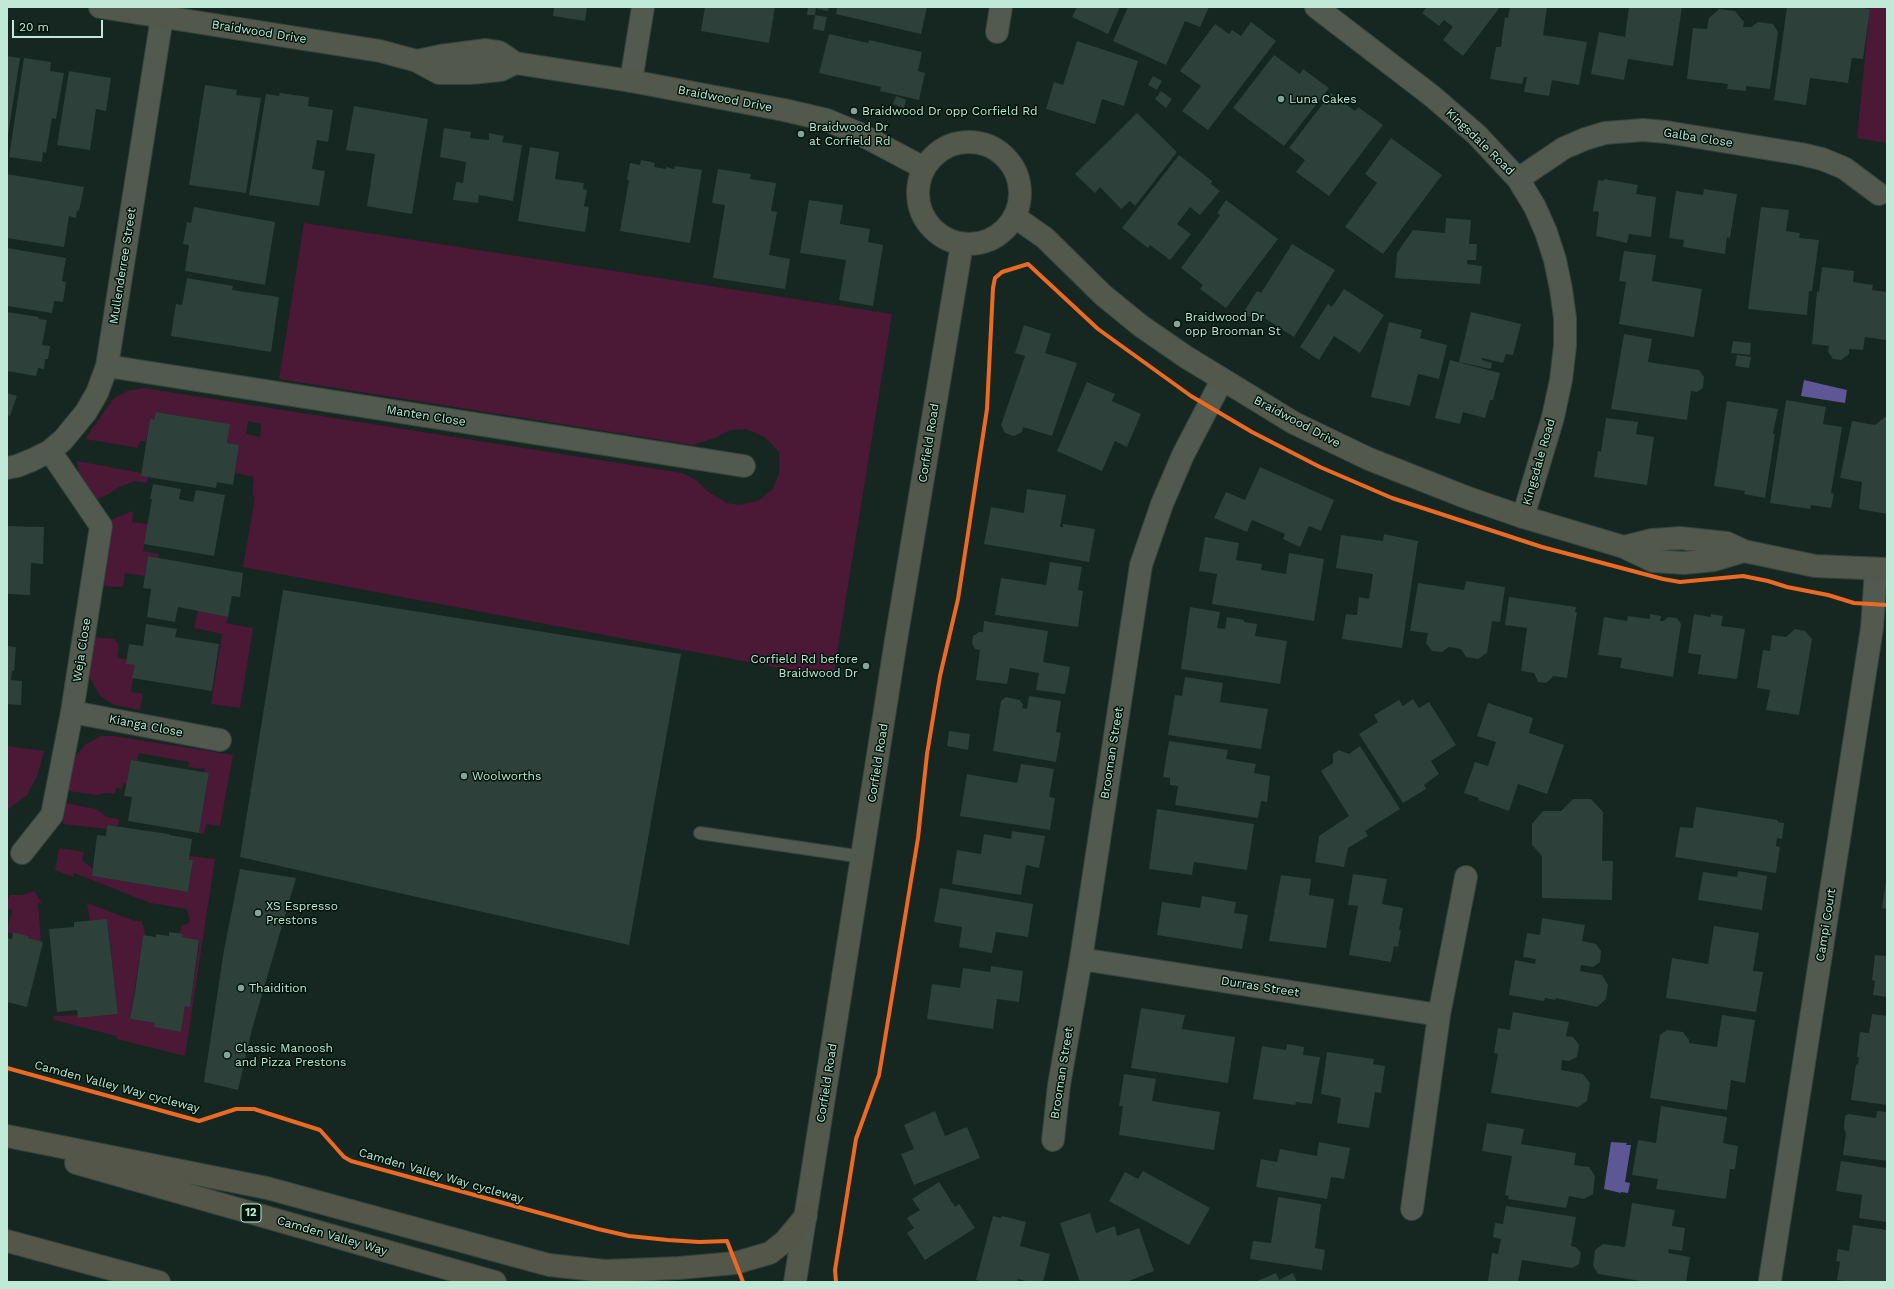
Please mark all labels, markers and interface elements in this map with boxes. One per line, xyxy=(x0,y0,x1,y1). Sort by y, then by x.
scale bar xyxy=(14,12,105,38)
street label: Braidwood Drive xyxy=(211,17,307,47)
text: 20 m xyxy=(19,20,49,34)
street label: Braidwood Drive xyxy=(677,83,773,115)
place label: Luna Cakes xyxy=(1289,92,1357,106)
marker: Luna Cakes xyxy=(1276,94,1286,104)
place label: Braidwood Dr opp Corfield Rd xyxy=(862,104,1038,118)
marker: Braidwood Dr opp Corfield Rd xyxy=(849,106,859,116)
street label: Kingsdale Road xyxy=(1443,106,1517,178)
place label: Braidwood Dr at Corfield Rd xyxy=(809,120,890,148)
street label: Galba Close xyxy=(1662,125,1734,151)
marker: Braidwood Dr at Corfield Rd xyxy=(796,129,806,139)
street label: Mullenderree Street xyxy=(107,207,139,325)
place label: Braidwood Dr opp Brooman St xyxy=(1185,310,1281,338)
marker: Braidwood Dr opp Brooman St xyxy=(1172,319,1182,329)
street label: Braidwood Drive xyxy=(1251,393,1343,451)
street label: Corfield Road xyxy=(916,402,942,484)
street label: Manten Close xyxy=(385,403,467,429)
street label: Kingsdale Road xyxy=(1520,417,1558,507)
street label: Weja Close xyxy=(70,617,94,683)
place label: Corfield Rd before Braidwood Dr xyxy=(750,652,858,680)
marker: Corfield Rd before Braidwood Dr xyxy=(861,661,871,671)
street label: Brooman Street xyxy=(1098,706,1126,800)
street label: Kianga Close xyxy=(108,712,184,740)
street label: Corfield Road xyxy=(865,722,891,804)
place label: Woolworths xyxy=(472,769,541,783)
marker: Woolworths xyxy=(459,771,469,781)
street label: Campi Court xyxy=(1813,887,1839,963)
place label: XS Espresso Prestons xyxy=(266,899,338,927)
marker: XS Espresso Prestons xyxy=(253,908,263,918)
street label: Durras Street xyxy=(1220,974,1300,1000)
place label: Thaidition xyxy=(249,981,307,995)
marker: Thaidition xyxy=(236,983,246,993)
street label: Brooman Street xyxy=(1048,1026,1076,1120)
place label: Classic Manoosh and Pizza Prestons xyxy=(235,1041,346,1069)
street label: Corfield Road xyxy=(814,1042,840,1124)
marker: Classic Manoosh and Pizza Prestons xyxy=(222,1050,232,1060)
street label: Camden Valley Way cycleway xyxy=(33,1058,201,1116)
street label: Camden Valley Way cycleway xyxy=(357,1146,525,1206)
road number: 12 xyxy=(241,1204,261,1222)
street label: Camden Valley Way xyxy=(275,1213,389,1259)

